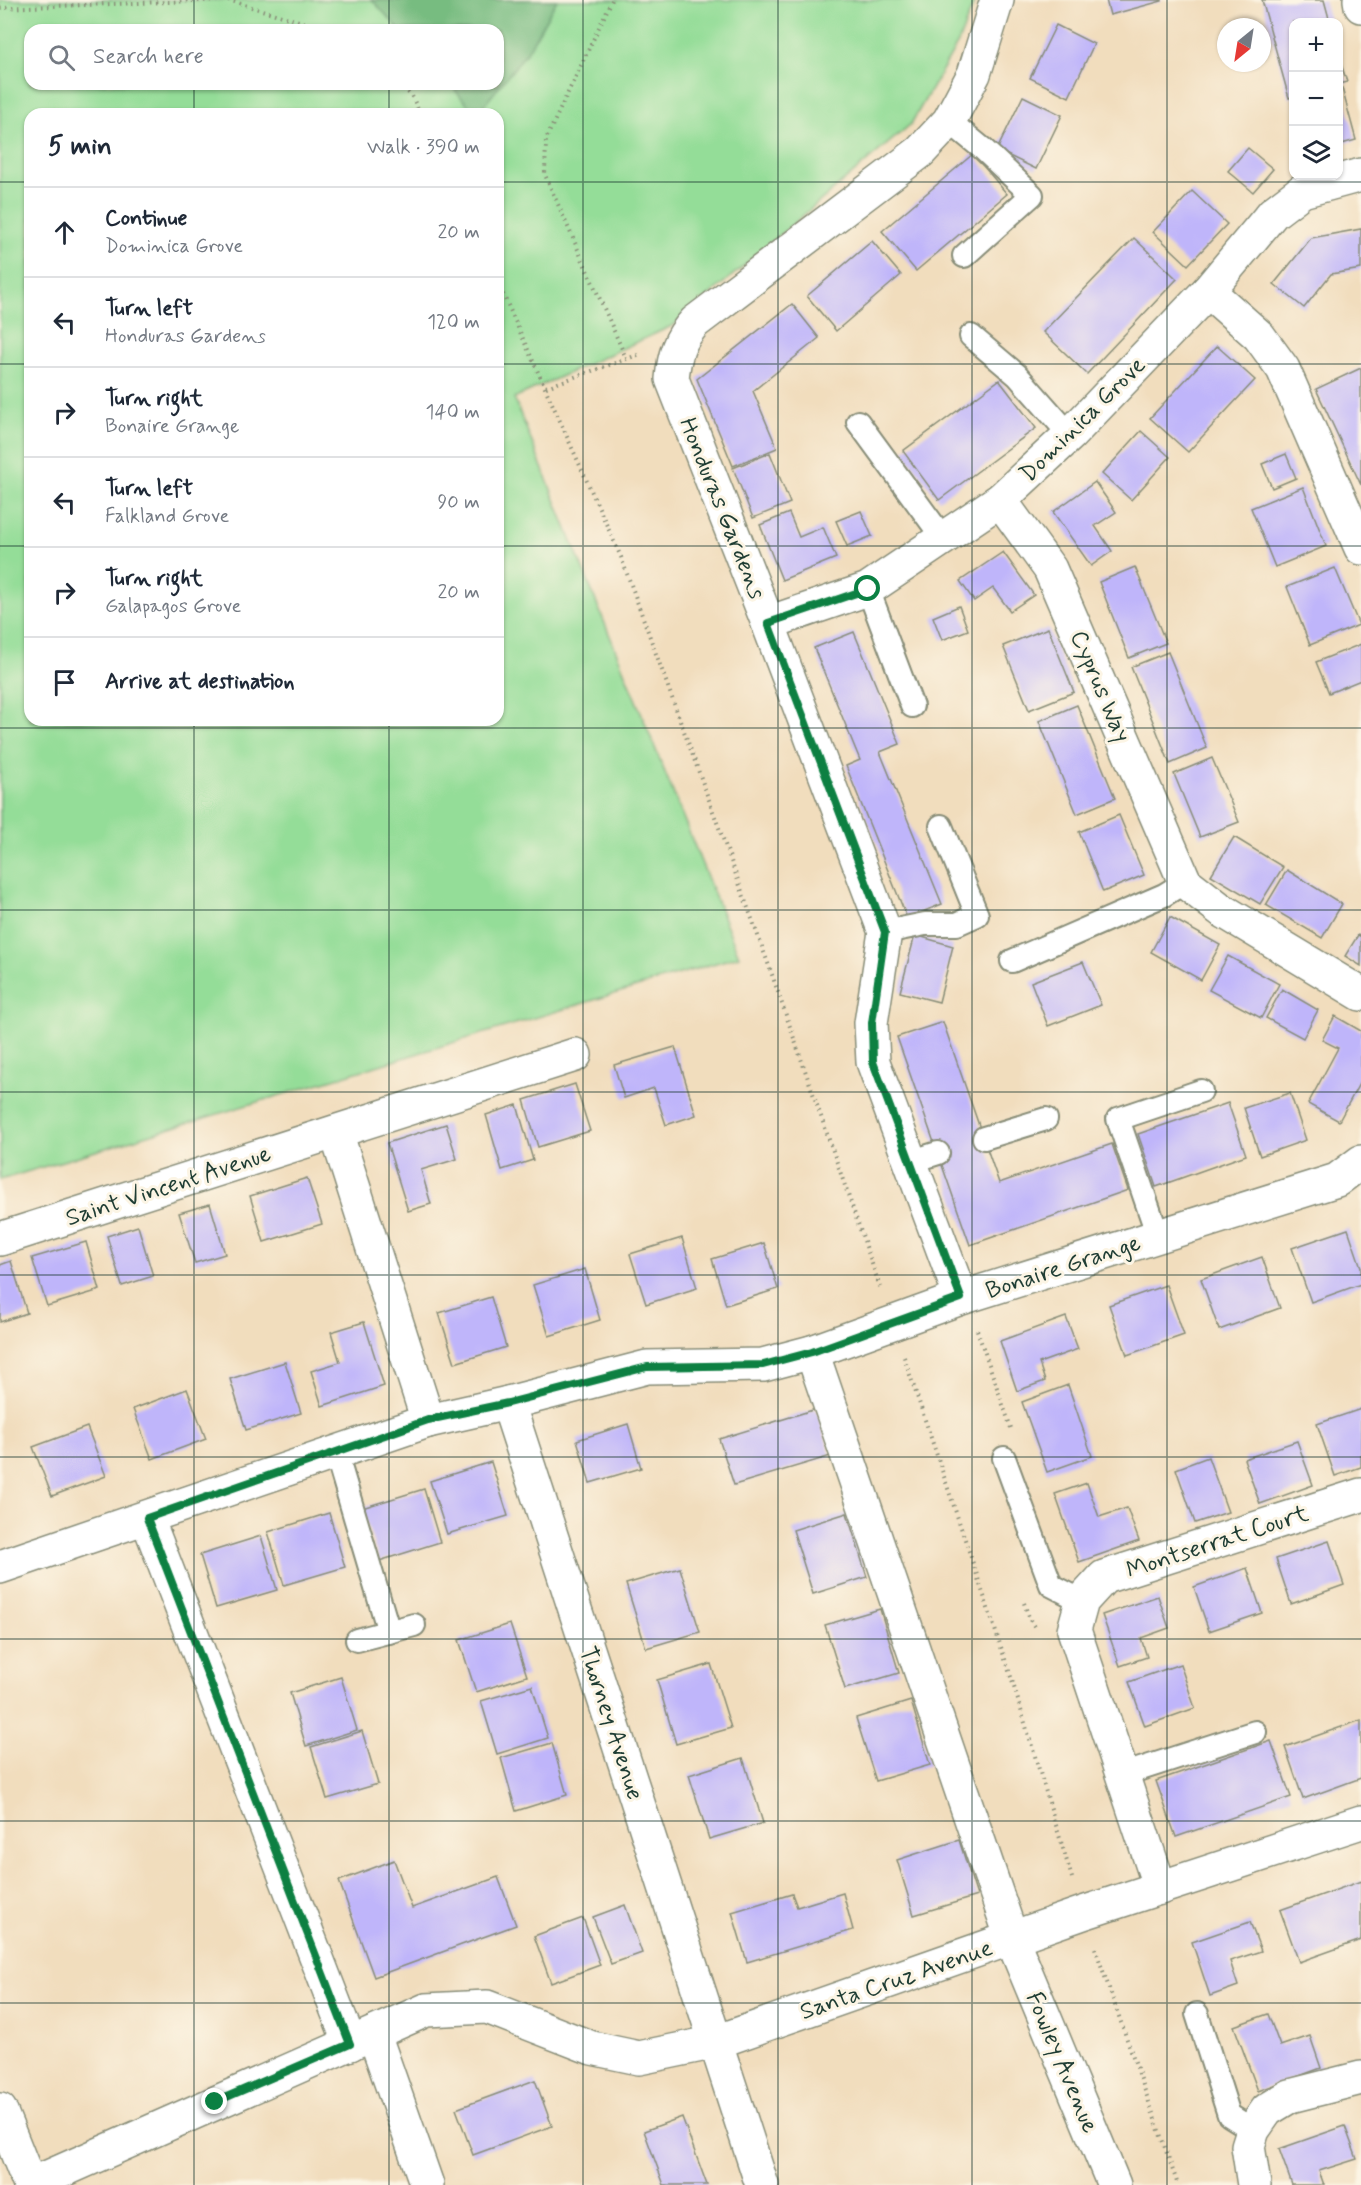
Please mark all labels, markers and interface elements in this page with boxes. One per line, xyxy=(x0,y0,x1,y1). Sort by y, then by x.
north arrow xyxy=(1217,18,1271,72)
map controls xyxy=(1289,18,1343,180)
button: + xyxy=(1289,18,1343,72)
search box xyxy=(24,24,504,90)
icon: search xyxy=(45,41,78,74)
text: Search here xyxy=(93,43,204,71)
button: − xyxy=(1289,72,1343,126)
button: layers xyxy=(1289,126,1343,180)
text: 5 min xyxy=(48,130,112,164)
text: Walk · 390 m xyxy=(367,134,480,161)
text: Continue xyxy=(105,205,187,233)
icon: ahead xyxy=(48,216,81,249)
text: 20 m xyxy=(437,219,480,246)
text: Dominica Grove xyxy=(105,233,243,260)
text: Turn left xyxy=(105,295,193,323)
icon: left xyxy=(48,306,81,339)
text: 120 m xyxy=(427,309,480,336)
text: Honduras Gardens xyxy=(105,323,266,350)
street label: Dominica Grove xyxy=(1014,350,1153,490)
text: Turn right xyxy=(105,385,203,413)
icon: right xyxy=(48,396,81,429)
text: 140 m xyxy=(426,399,480,426)
text: Bonaire Grange xyxy=(105,413,239,440)
street label: Honduras Gardens xyxy=(671,413,772,604)
text: Turn left xyxy=(105,475,193,503)
icon: left xyxy=(48,486,81,519)
text: 90 m xyxy=(437,489,480,516)
text: Falkland Grove xyxy=(105,503,229,530)
text: Turn right xyxy=(105,565,203,593)
route start xyxy=(854,575,880,601)
icon: right xyxy=(48,576,81,609)
text: 20 m xyxy=(437,579,480,606)
text: Galapagos Grove xyxy=(105,593,241,620)
street label: Cyprus Way xyxy=(1062,626,1137,747)
icon: arrive xyxy=(48,666,81,699)
text: Arrive at destination xyxy=(105,668,295,696)
street label: Saint Vincent Avenue xyxy=(62,1139,275,1234)
street label: Bonaire Grange xyxy=(982,1228,1145,1307)
street label: Montserrat Court xyxy=(1122,1498,1313,1587)
street label: Thorney Avenue xyxy=(571,1643,650,1804)
street label: Santa Cruz Avenue xyxy=(796,1933,997,2028)
street label: Fowley Avenue xyxy=(1018,1987,1105,2138)
route end xyxy=(201,2088,227,2114)

